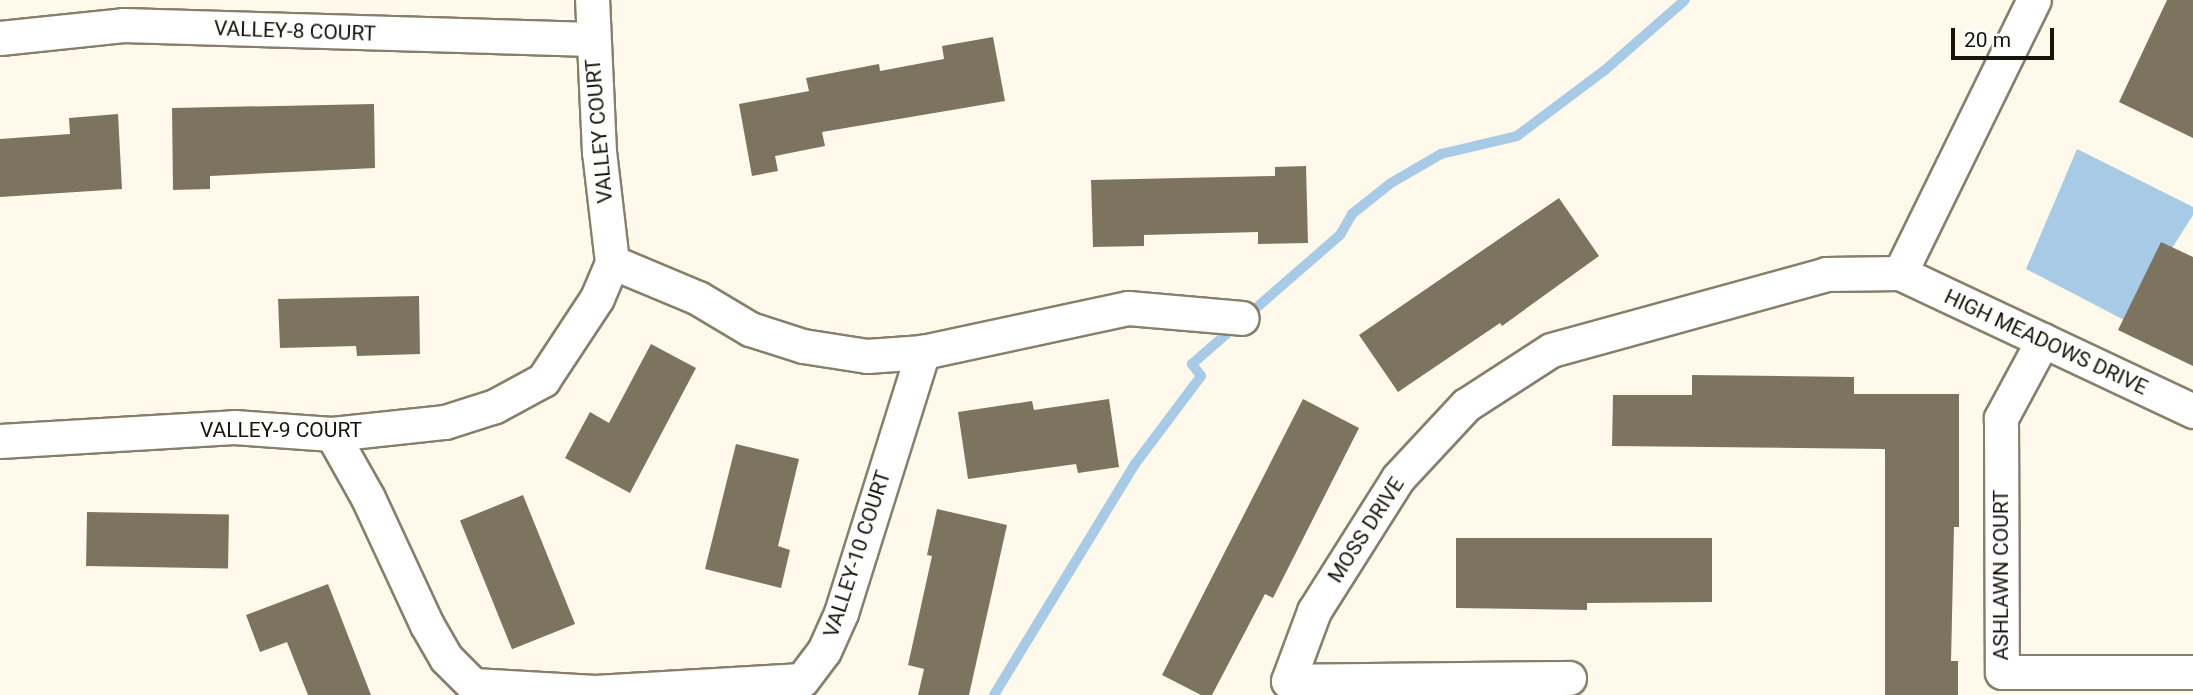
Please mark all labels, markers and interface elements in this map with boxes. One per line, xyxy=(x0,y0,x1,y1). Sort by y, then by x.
scale bar xyxy=(1955,14,2058,58)
street label: VALLEY-8 COURT xyxy=(214,16,376,46)
text: 20 m xyxy=(1964,28,2011,52)
street label: VALLEY COURT xyxy=(580,58,618,204)
street label: HIGH MEADOWS DRIVE xyxy=(1940,284,2152,400)
street label: VALLEY-9 COURT xyxy=(200,417,362,443)
street label: VALLEY-10 COURT xyxy=(818,467,896,641)
street label: MOSS DRIVE xyxy=(1323,473,1409,587)
street label: ASHLAWN COURT xyxy=(1988,490,2014,660)

